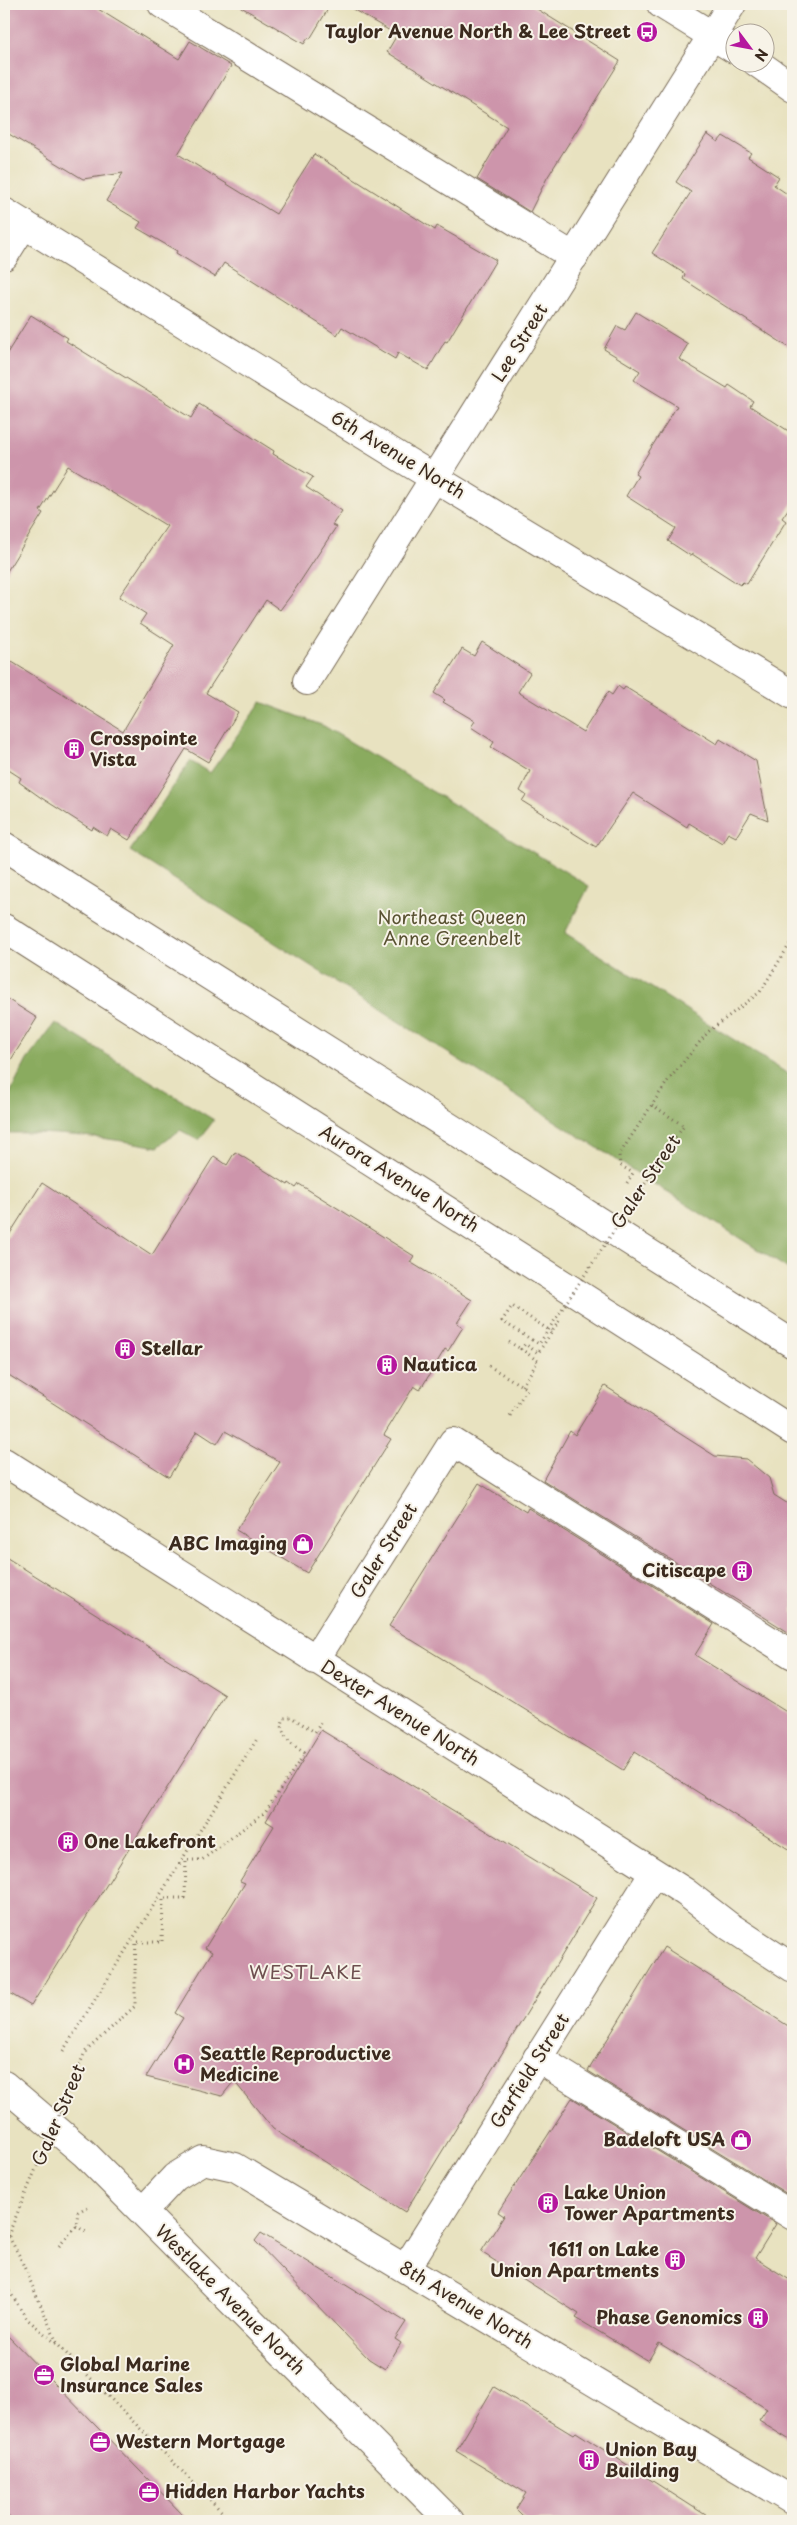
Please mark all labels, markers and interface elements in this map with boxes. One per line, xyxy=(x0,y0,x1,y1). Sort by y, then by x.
place label: Taylor Avenue North & Lee Street xyxy=(325,17,631,44)
bus stop icon: Taylor Avenue North & Lee Street xyxy=(635,20,659,44)
north arrow xyxy=(724,22,774,72)
text: N xyxy=(750,45,773,65)
street label: Lee Street xyxy=(484,298,554,387)
street label: 6th Avenue North xyxy=(326,403,471,505)
place label: Crosspointe Vista xyxy=(90,724,198,772)
building icon: Crosspointe Vista xyxy=(62,737,86,761)
park label: Northeast Queen Anne Greenbelt xyxy=(378,903,526,951)
street label: Aurora Avenue North xyxy=(315,1117,485,1238)
street label: Galer Street xyxy=(603,1129,686,1234)
place label: Stellar xyxy=(141,1334,204,1361)
building icon: Stellar xyxy=(113,1337,137,1361)
place label: Nautica xyxy=(403,1350,478,1377)
building icon: Nautica xyxy=(375,1353,399,1377)
street label: Galer Street xyxy=(343,1497,423,1603)
place label: ABC Imaging xyxy=(168,1529,287,1556)
shop icon: ABC Imaging xyxy=(291,1532,315,1556)
place label: Citiscape xyxy=(642,1556,726,1583)
building icon: Citiscape xyxy=(730,1559,754,1583)
street label: Dexter Avenue North xyxy=(316,1652,485,1772)
place label: One Lakefront xyxy=(84,1827,216,1854)
building icon: One Lakefront xyxy=(56,1830,80,1854)
district label: WESTLAKE xyxy=(249,1957,363,1985)
street label: Garfield Street xyxy=(482,2007,575,2133)
place label: Seattle Reproductive Medicine xyxy=(200,2039,391,2087)
hospital icon: Seattle Reproductive Medicine xyxy=(172,2052,196,2076)
street label: Galer Street xyxy=(24,2059,91,2170)
place label: Badeloft USA xyxy=(603,2125,725,2152)
shop icon: Badeloft USA xyxy=(729,2128,753,2152)
place label: Lake Union Tower Apartments xyxy=(564,2178,735,2226)
building icon: Lake Union Tower Apartments xyxy=(536,2191,560,2215)
street label: Westlake Avenue North xyxy=(150,2218,312,2380)
place label: 1611 on Lake Union Apartments xyxy=(490,2235,659,2283)
building icon: 1611 on Lake Union Apartments xyxy=(663,2248,687,2272)
street label: 8th Avenue North xyxy=(395,2253,539,2354)
place label: Phase Genomics xyxy=(596,2303,742,2330)
building icon: Phase Genomics xyxy=(746,2306,770,2330)
place label: Global Marine Insurance Sales xyxy=(60,2350,203,2398)
office icon: Global Marine Insurance Sales xyxy=(32,2363,56,2387)
place label: Western Mortgage xyxy=(116,2427,285,2454)
office icon: Western Mortgage xyxy=(88,2430,112,2454)
place label: Union Bay Building xyxy=(605,2435,697,2483)
building icon: Union Bay Building xyxy=(577,2448,601,2472)
place label: Hidden Harbor Yachts xyxy=(165,2477,365,2504)
office icon: Hidden Harbor Yachts xyxy=(137,2480,161,2504)

